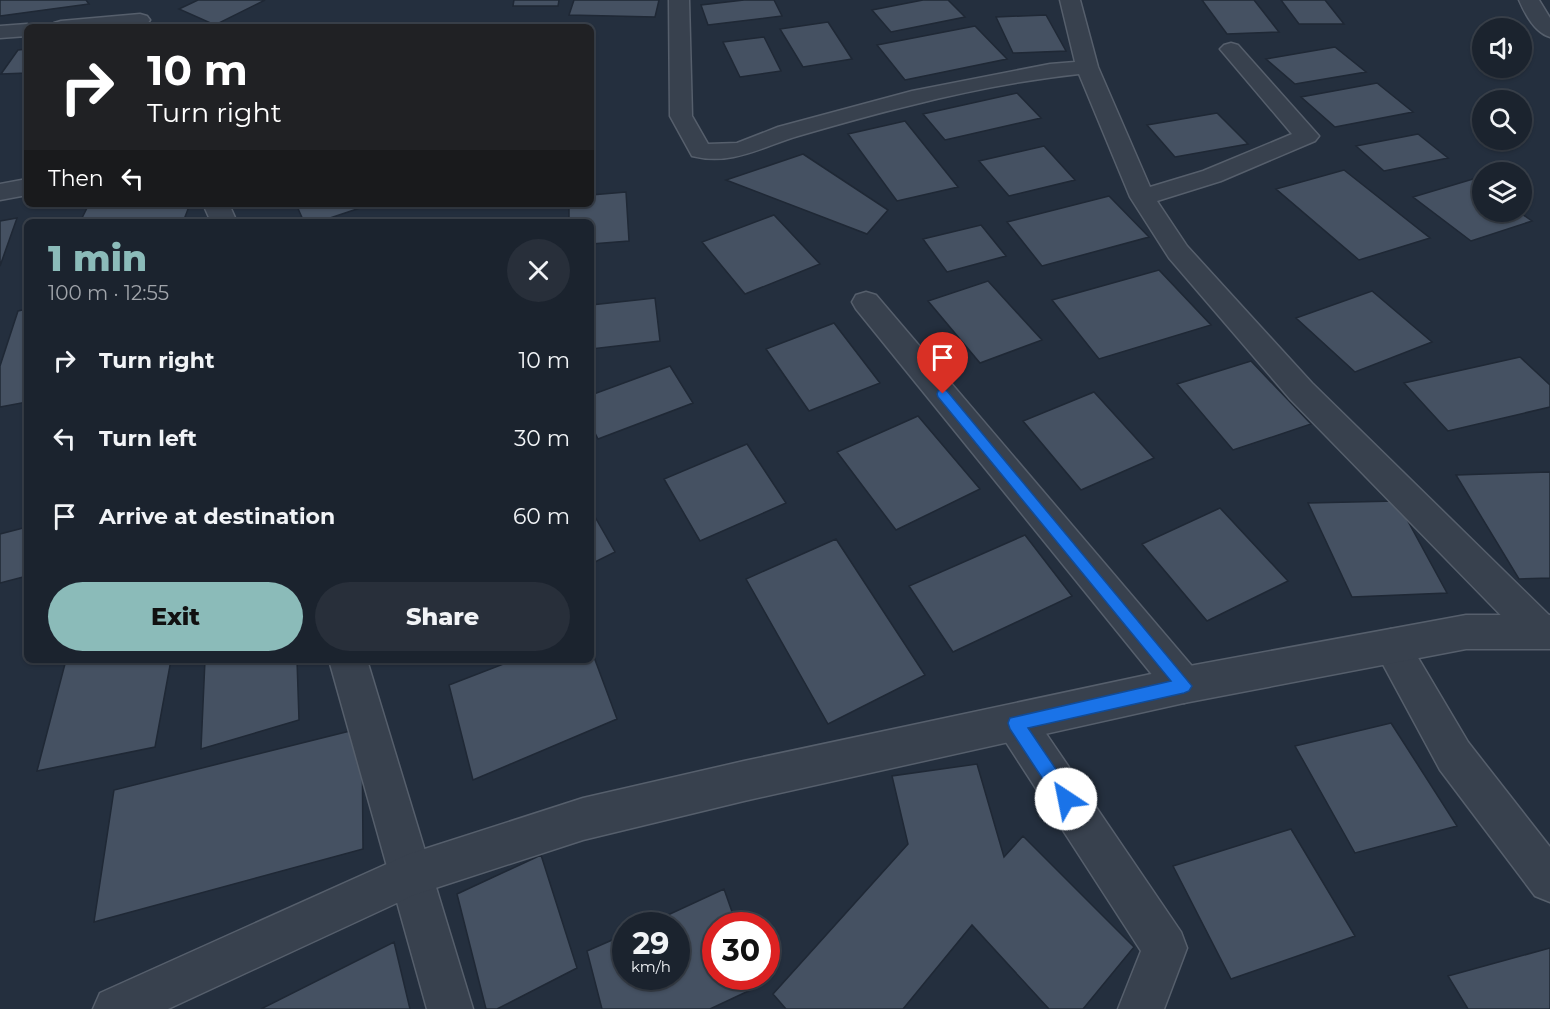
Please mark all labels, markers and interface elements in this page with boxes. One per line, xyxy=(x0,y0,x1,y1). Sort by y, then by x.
map controls xyxy=(1472,18,1532,222)
button: sound xyxy=(1472,18,1532,78)
text: 10 m xyxy=(147,44,248,96)
icon: right xyxy=(48,48,126,126)
button: search xyxy=(1472,90,1532,150)
text: Turn right xyxy=(147,96,282,129)
icon: left xyxy=(116,162,149,195)
button: layers xyxy=(1472,162,1532,222)
text: Then xyxy=(48,165,104,192)
text: 1 min xyxy=(48,236,147,280)
button: close xyxy=(507,239,570,302)
text: 100 m · 12:55 xyxy=(48,281,169,305)
pin xyxy=(917,332,968,394)
icon: arrive xyxy=(926,341,959,374)
icon: right xyxy=(48,344,81,377)
text: Turn right xyxy=(99,347,214,374)
text: 10 m xyxy=(518,347,570,374)
icon: left xyxy=(48,422,81,455)
text: Turn left xyxy=(99,425,197,452)
text: 30 m xyxy=(514,425,570,452)
icon: arrive xyxy=(48,500,81,533)
text: Arrive at destination xyxy=(99,503,335,530)
text: 60 m xyxy=(513,503,570,530)
button: Exit xyxy=(48,582,303,651)
button: Share xyxy=(315,582,570,651)
position arrow xyxy=(1034,767,1098,831)
speed limit sign: 30 xyxy=(702,912,780,990)
text: 29 xyxy=(633,925,669,962)
text: km/h xyxy=(631,957,671,976)

